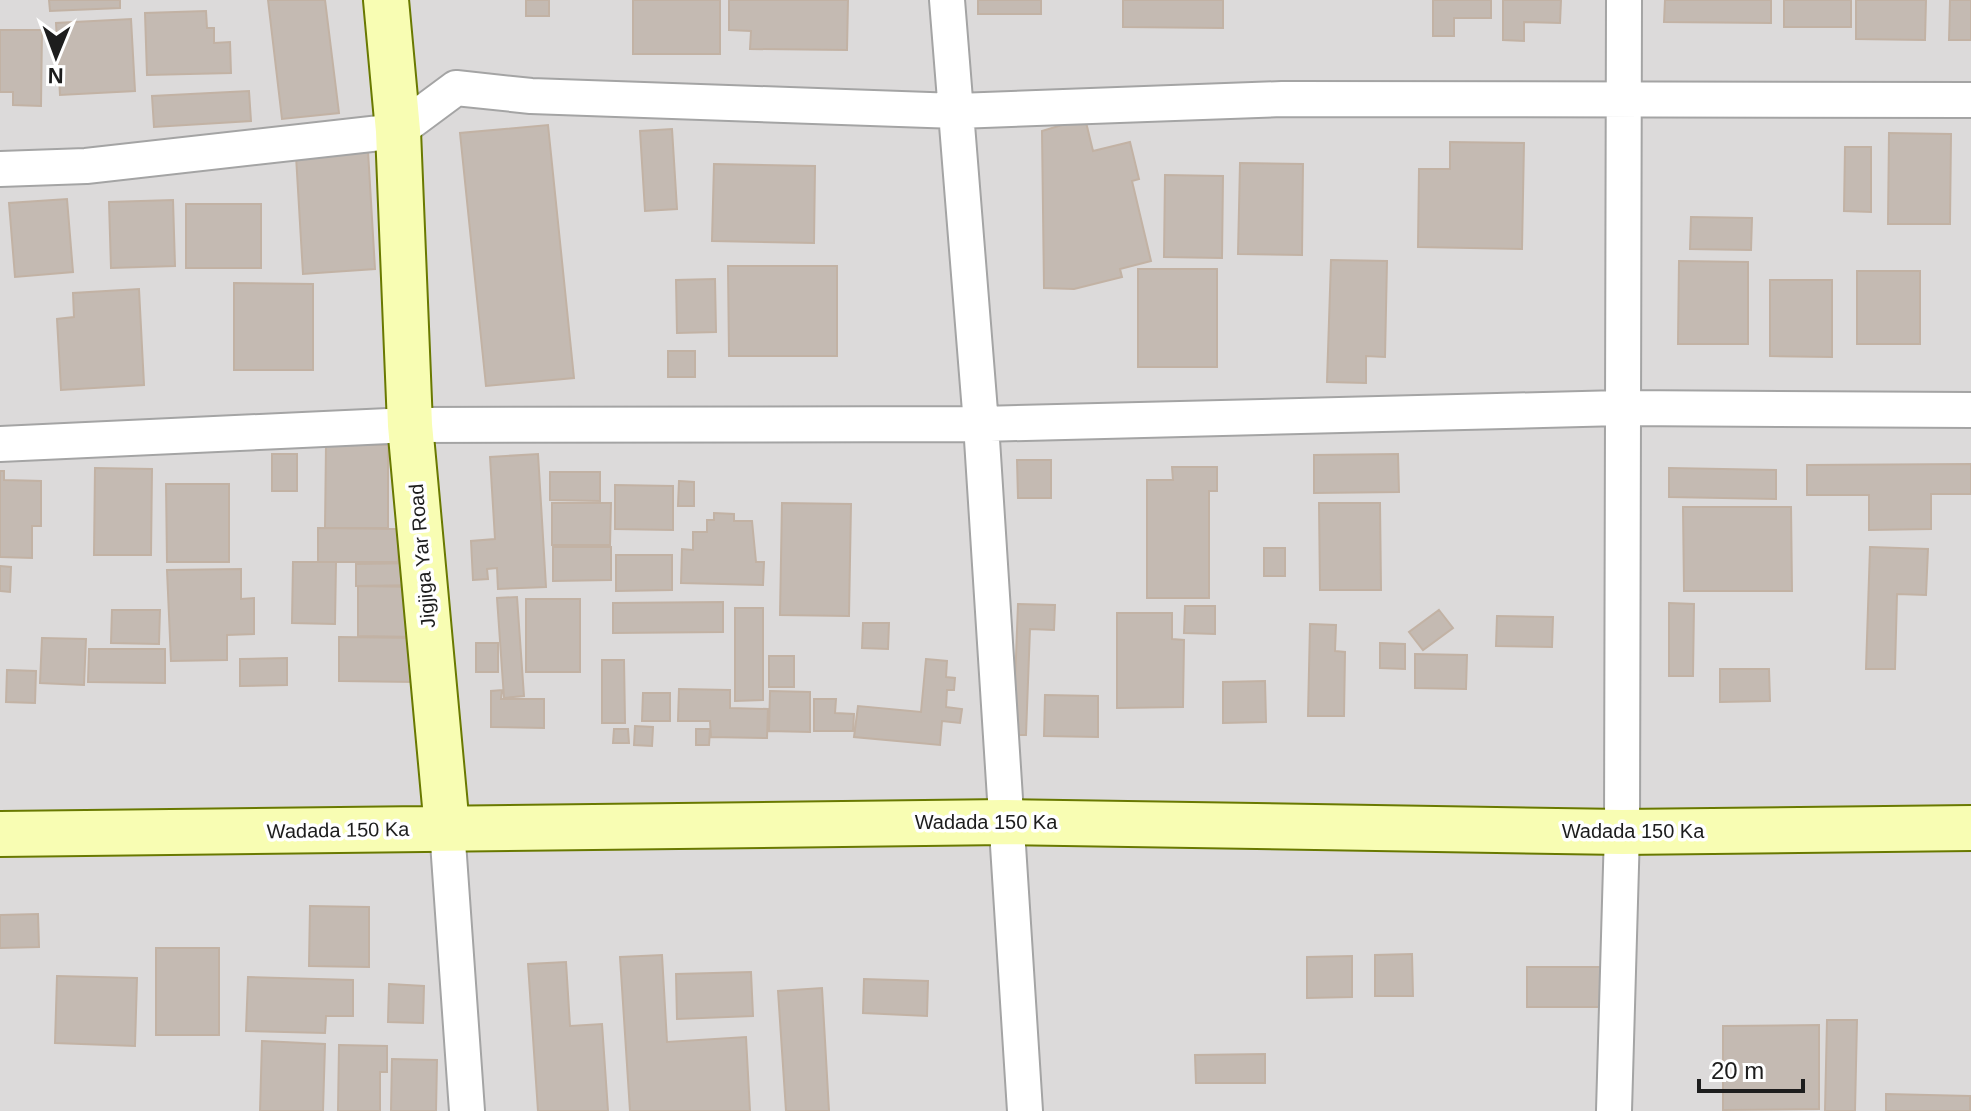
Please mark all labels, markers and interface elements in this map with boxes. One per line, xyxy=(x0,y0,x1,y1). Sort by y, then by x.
north arrow xyxy=(16,16,96,96)
text: N xyxy=(47,63,64,88)
street label: Jigjiga Yar Road xyxy=(405,483,439,629)
street label: Wadada 150 Ka xyxy=(915,811,1058,833)
street label: Wadada 150 Ka xyxy=(266,818,410,842)
street label: Wadada 150 Ka xyxy=(1562,820,1705,842)
scale bar xyxy=(1699,1043,1803,1093)
text: 20 m xyxy=(1711,1057,1764,1084)

